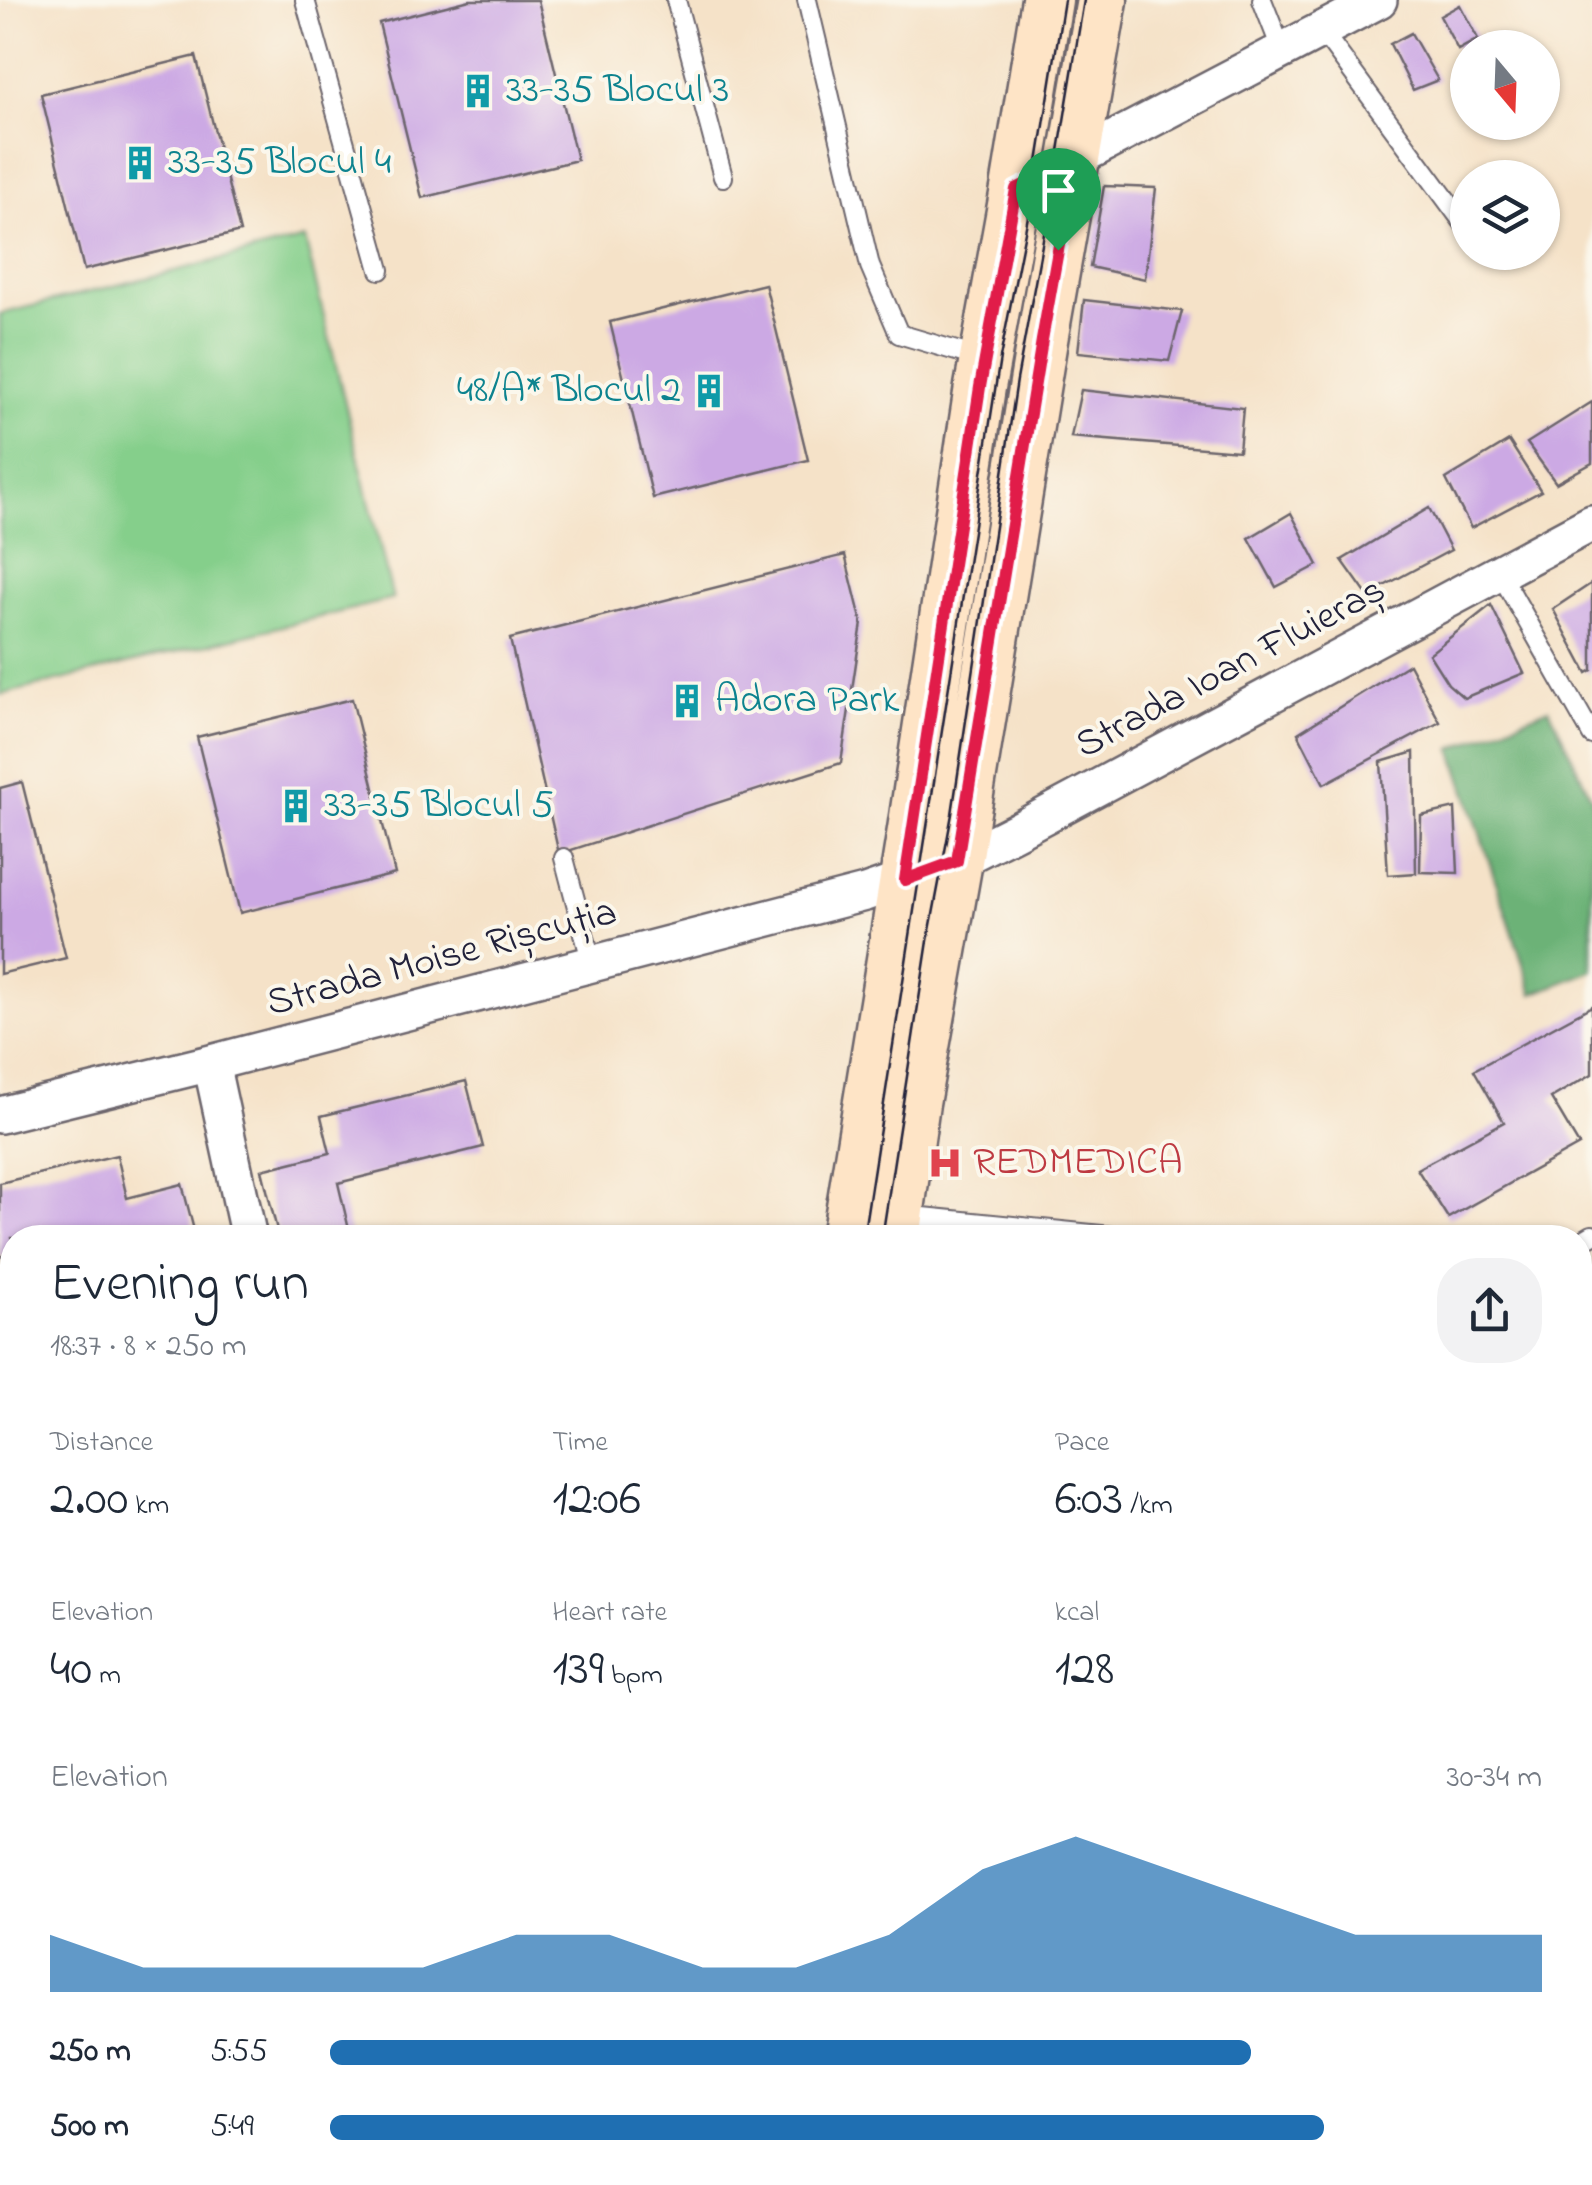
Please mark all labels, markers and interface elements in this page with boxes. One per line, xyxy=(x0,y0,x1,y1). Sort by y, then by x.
north arrow xyxy=(1450,30,1560,140)
map controls xyxy=(1450,30,1560,270)
place label: 33-35 Blocul 3 xyxy=(506,62,729,121)
building icon: 33-35 Blocul 3 xyxy=(459,72,497,110)
place label: 33-35 Blocul 4 xyxy=(168,134,391,193)
building icon: 33-35 Blocul 4 xyxy=(121,144,159,182)
pin xyxy=(1016,148,1101,251)
button: layers xyxy=(1450,160,1560,270)
icon: arrive xyxy=(1031,163,1086,218)
place label: 48/A* Blocul 2 xyxy=(457,362,681,421)
building icon: 48/A* Blocul 2 xyxy=(690,372,728,410)
street label: Strada Ioan Fluieraș xyxy=(1065,562,1397,776)
place label: Adora Park xyxy=(715,672,900,731)
building icon: Adora Park xyxy=(668,682,706,720)
place label: 33-35 Blocul 5 xyxy=(324,777,554,836)
building icon: 33-35 Blocul 5 xyxy=(277,787,315,825)
street label: Strada Moise Rișcuția xyxy=(260,884,624,1034)
place label: REDMEDICA xyxy=(973,1134,1183,1193)
hospital icon: REDMEDICA xyxy=(926,1144,964,1182)
text: Evening run xyxy=(50,1246,309,1326)
button: share xyxy=(1437,1258,1542,1363)
text: 18:37 · 8 × 250 m xyxy=(50,1324,247,1371)
text: Distance xyxy=(50,1423,153,1464)
text: Time xyxy=(552,1423,608,1464)
text: Pace xyxy=(1055,1423,1109,1464)
text: 2.00 xyxy=(50,1464,128,1537)
text: 12:06 xyxy=(552,1464,641,1537)
text: 6:03 xyxy=(1055,1464,1123,1537)
text: km xyxy=(128,1486,169,1527)
text: /km xyxy=(1123,1486,1173,1527)
text: Elevation xyxy=(50,1593,153,1634)
text: Heart rate xyxy=(552,1593,667,1634)
text: kcal xyxy=(1055,1593,1099,1634)
text: 40 xyxy=(50,1634,92,1707)
text: 139 xyxy=(552,1634,604,1707)
text: 128 xyxy=(1055,1634,1114,1707)
text: m xyxy=(92,1656,121,1697)
text: bpm xyxy=(604,1656,663,1697)
text: Elevation xyxy=(50,1755,168,1802)
text: 30–34 m xyxy=(1447,1755,1542,1802)
text: 250 m xyxy=(50,2029,131,2076)
text: 5:55 xyxy=(210,2029,268,2076)
text: 500 m xyxy=(50,2104,129,2151)
text: 5:49 xyxy=(210,2104,254,2151)

